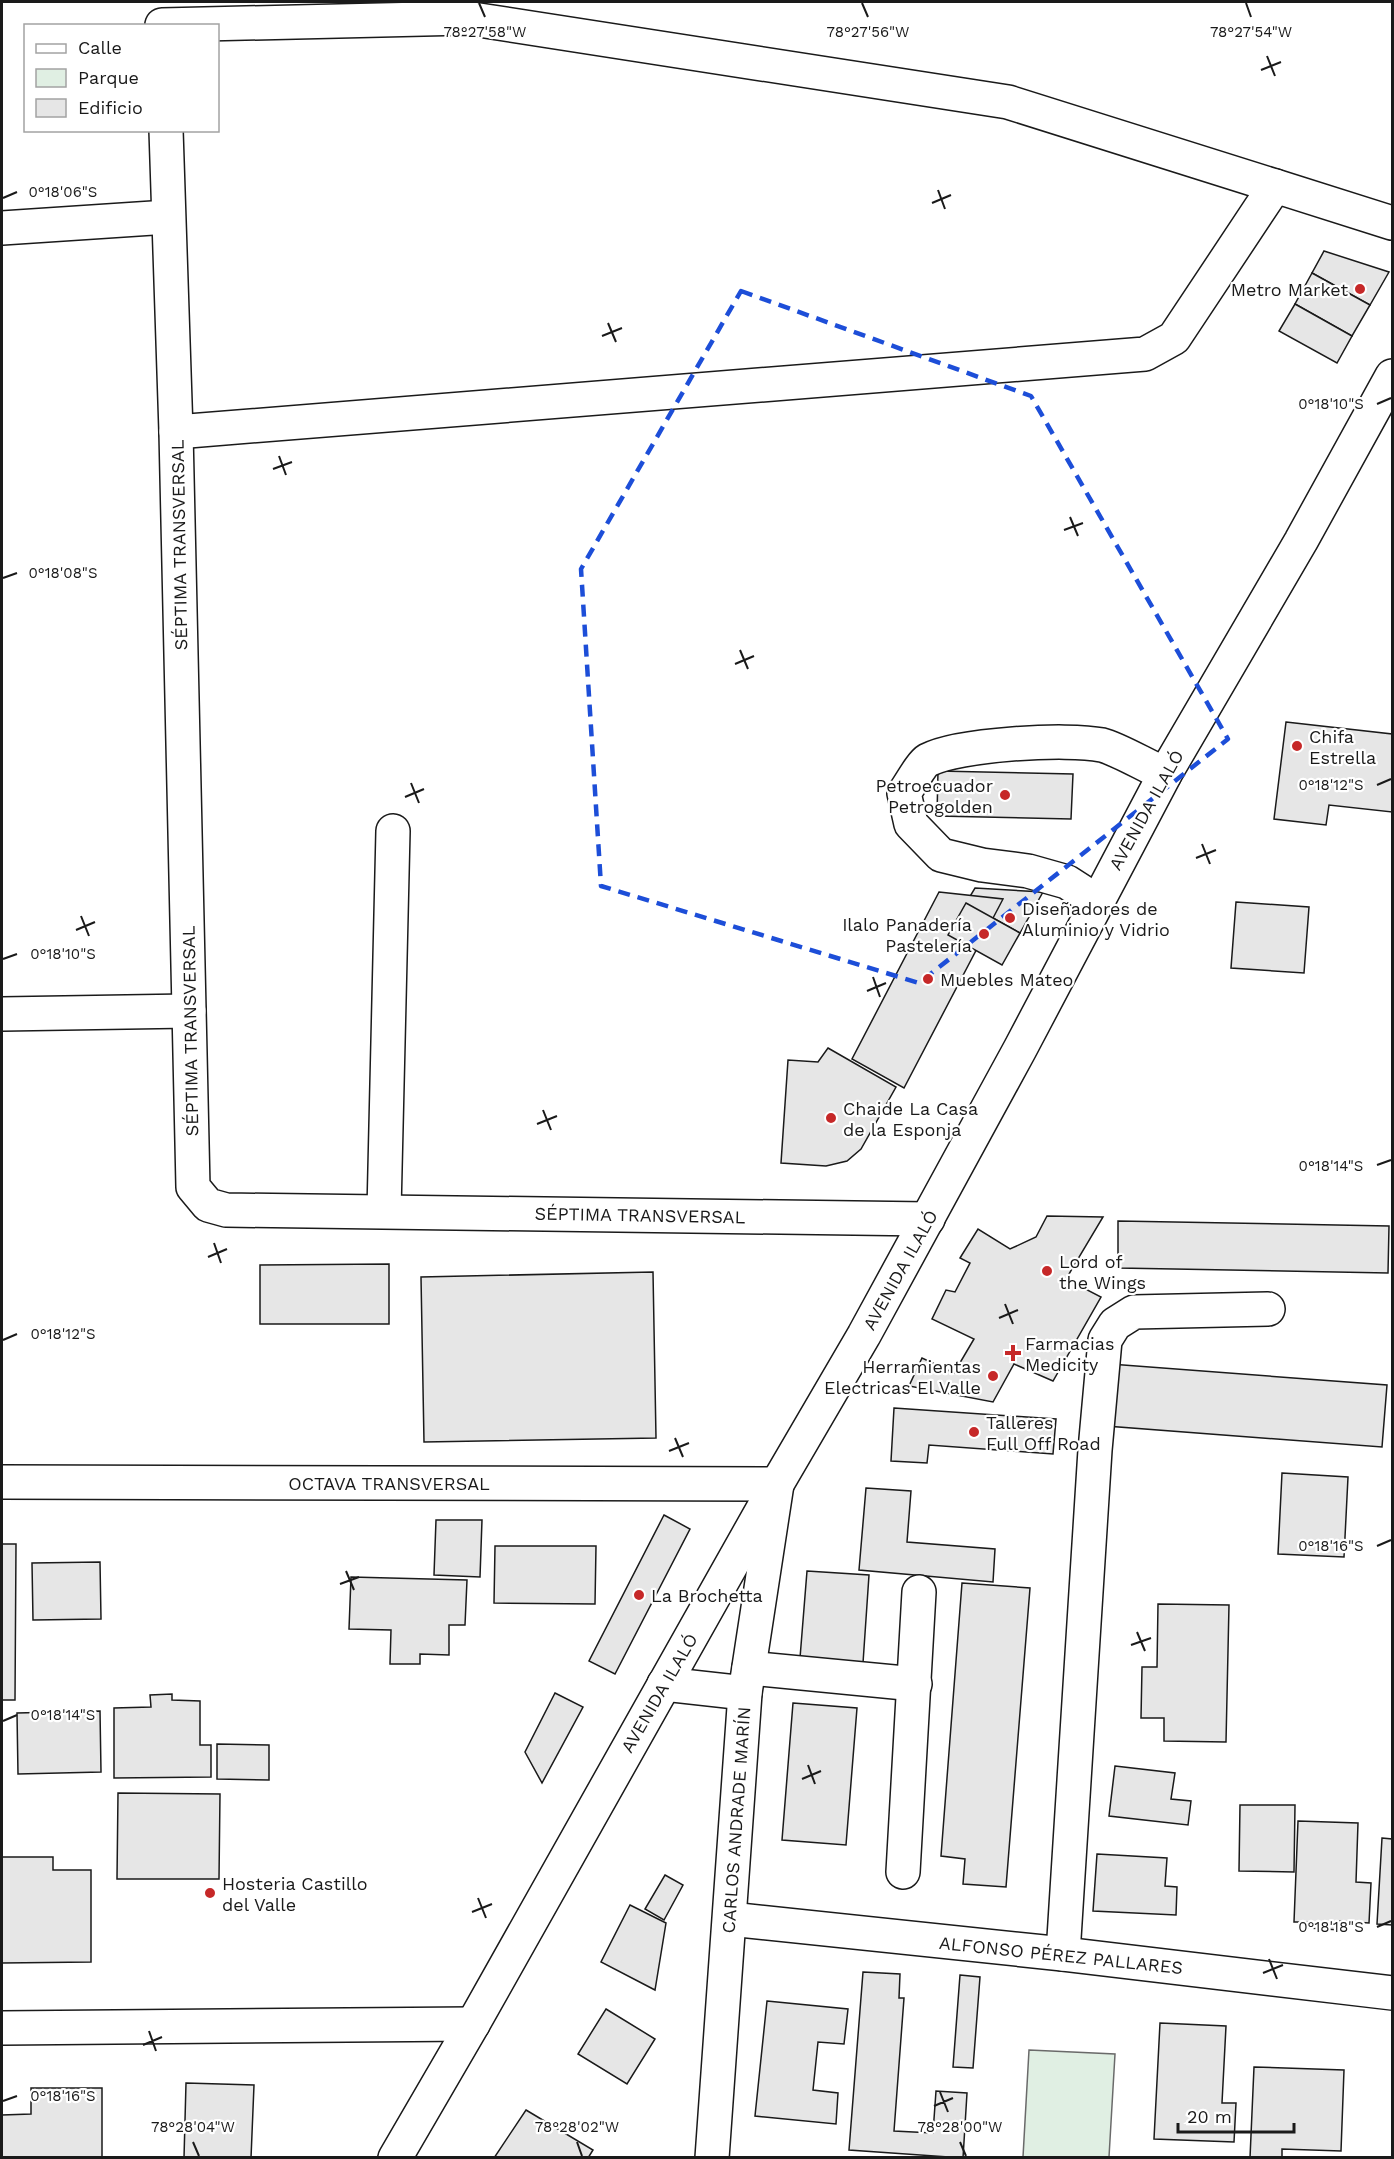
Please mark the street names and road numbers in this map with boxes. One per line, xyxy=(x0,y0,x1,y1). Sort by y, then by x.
street label: SÉPTIMA TRANSVERSAL xyxy=(167,439,191,651)
street label: AVENIDA ILALÓ xyxy=(1104,746,1188,874)
street label: SÉPTIMA TRANSVERSAL xyxy=(178,925,202,1137)
street label: SÉPTIMA TRANSVERSAL xyxy=(534,1203,746,1227)
street label: AVENIDA ILALÓ xyxy=(858,1206,942,1334)
street label: OCTAVA TRANSVERSAL xyxy=(288,1473,490,1494)
street label: AVENIDA ILALÓ xyxy=(616,1630,702,1756)
street label: CARLOS ANDRADE MARÍN xyxy=(718,1706,754,1934)
street label: ALFONSO PÉREZ PALLARES xyxy=(938,1932,1184,1978)

